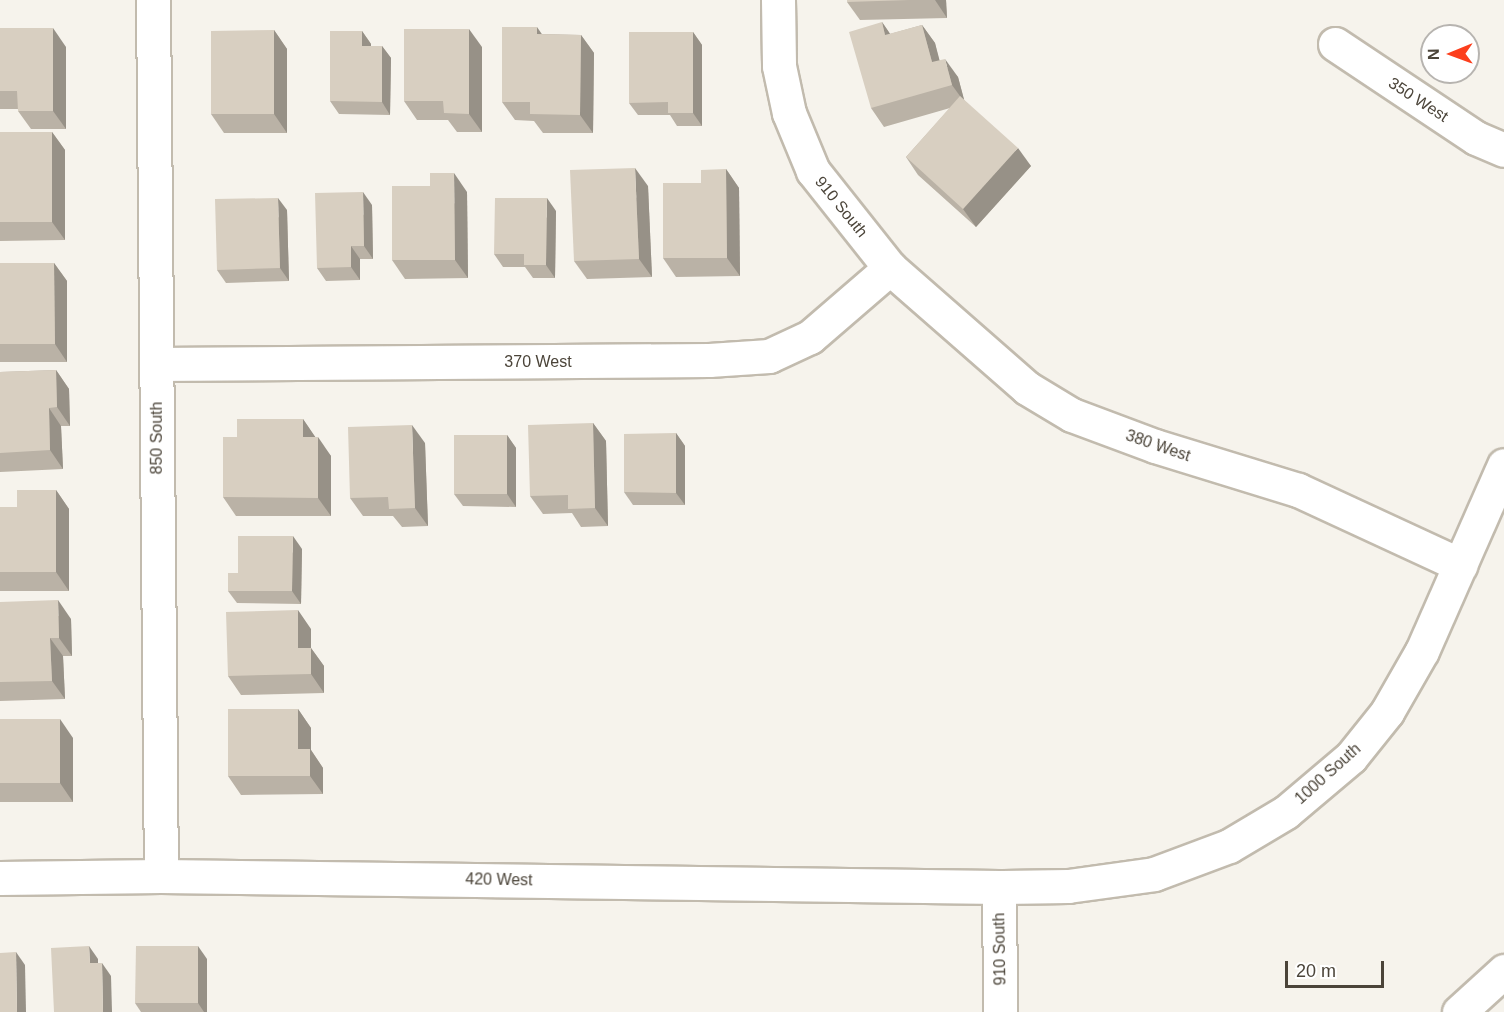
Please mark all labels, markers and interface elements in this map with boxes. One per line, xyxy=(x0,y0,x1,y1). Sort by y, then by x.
north arrow xyxy=(1420,24,1480,84)
text: N xyxy=(1425,48,1442,60)
street label: 350 West xyxy=(1385,74,1451,126)
street label: 910 South xyxy=(811,173,871,241)
street label: 370 West xyxy=(504,352,572,372)
street label: 850 South xyxy=(147,402,167,474)
street label: 380 West xyxy=(1123,426,1193,466)
street label: 1000 South xyxy=(1291,739,1365,809)
street label: 420 West xyxy=(465,870,533,890)
street label: 910 South xyxy=(990,912,1010,986)
scale bar xyxy=(1288,949,1387,987)
text: 20 m xyxy=(1296,961,1336,981)

